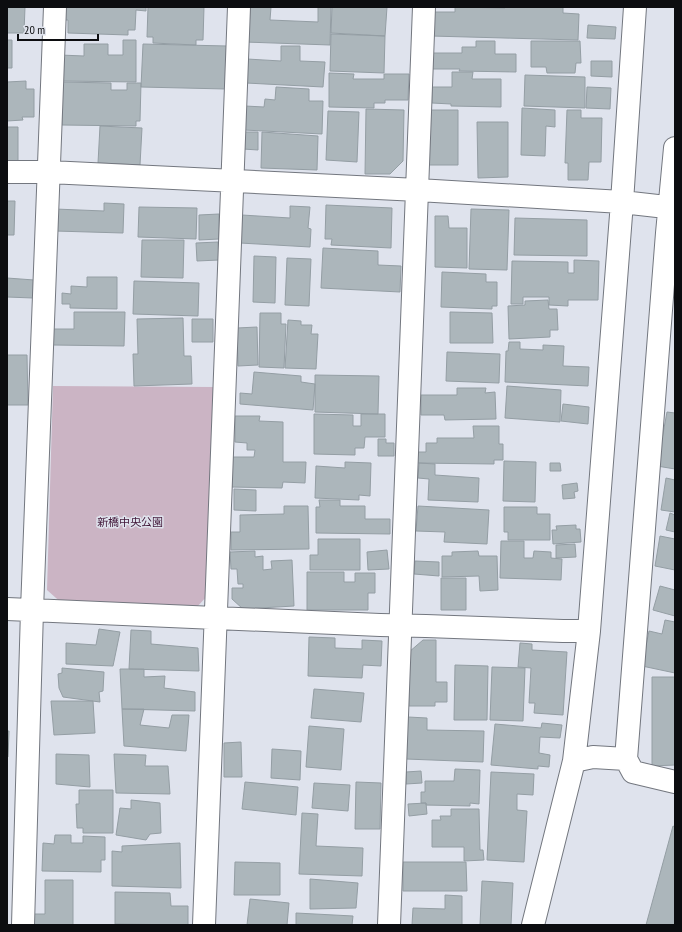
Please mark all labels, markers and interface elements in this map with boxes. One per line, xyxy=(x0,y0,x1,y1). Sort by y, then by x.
scale bar xyxy=(18,16,98,42)
text: 20 m xyxy=(24,22,45,37)
park label: 新橋中央公園 xyxy=(97,515,163,529)

